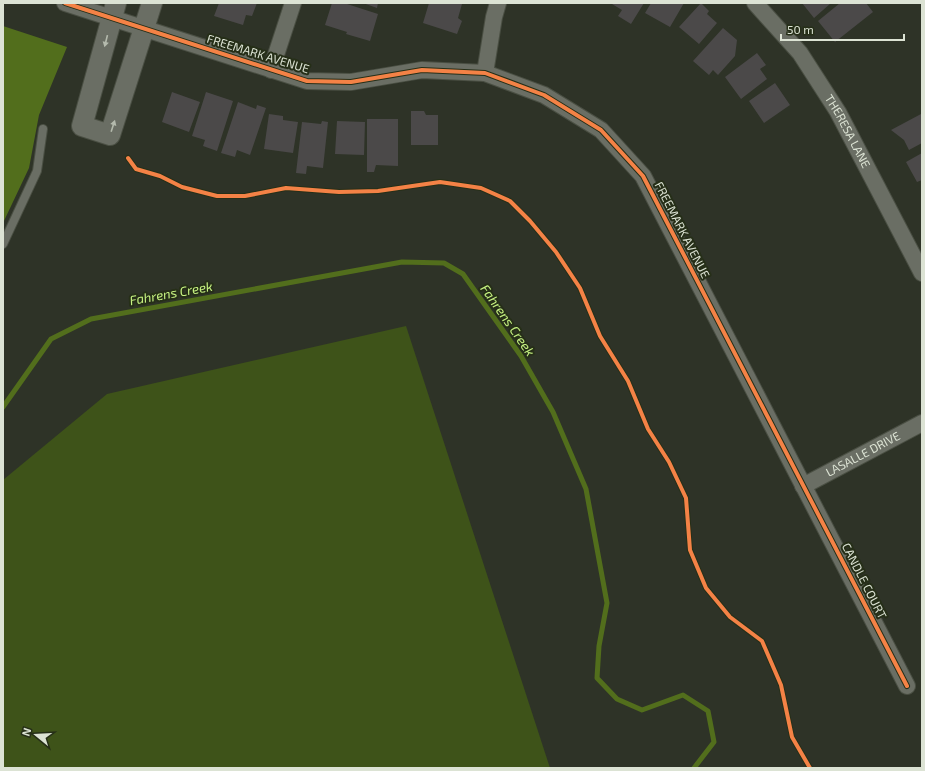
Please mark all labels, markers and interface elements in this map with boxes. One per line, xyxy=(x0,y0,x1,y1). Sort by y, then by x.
scale bar xyxy=(781,16,904,42)
text: 50 m xyxy=(787,22,814,36)
street label: FREEMARK AVENUE xyxy=(205,31,311,75)
one-way arrow xyxy=(102,34,108,47)
street label: THERESA LANE xyxy=(823,92,874,170)
one-way arrow xyxy=(110,119,116,131)
street label: FREEMARK AVENUE xyxy=(653,179,713,280)
water label: Fahrens Creek xyxy=(128,278,214,308)
water label: Fahrens Creek xyxy=(477,281,539,359)
street label: LASALLE DRIVE xyxy=(823,428,902,479)
street label: CANDLE COURT xyxy=(840,540,890,621)
north arrow xyxy=(16,715,56,755)
text: N xyxy=(19,726,33,738)

